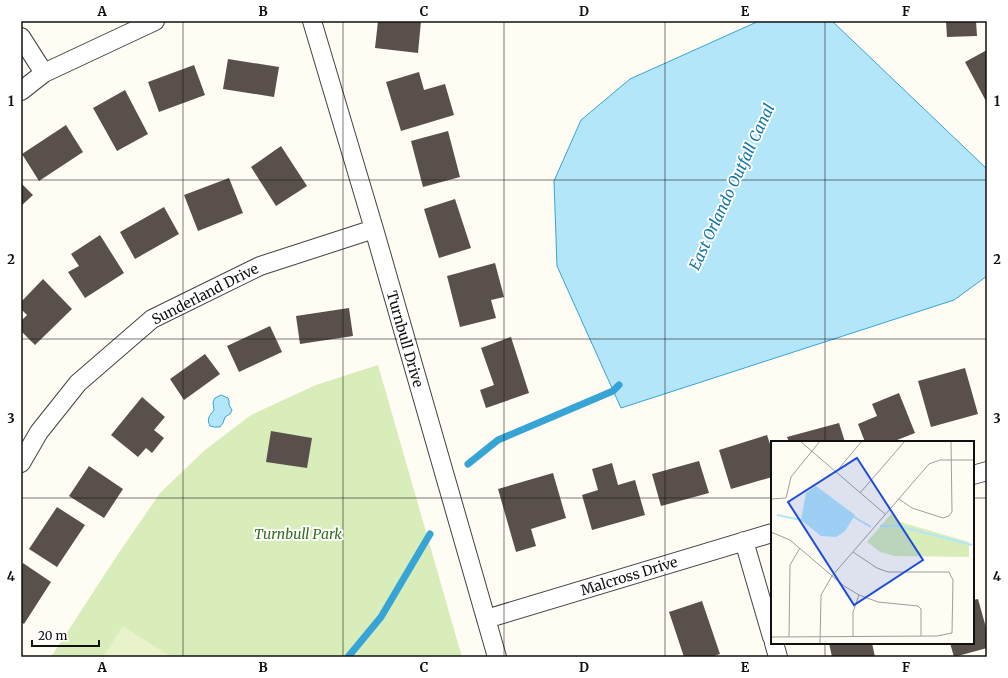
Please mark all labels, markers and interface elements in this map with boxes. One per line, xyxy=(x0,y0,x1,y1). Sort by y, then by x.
text: A xyxy=(96,3,107,20)
text: B xyxy=(258,3,268,20)
text: C xyxy=(420,3,429,20)
text: D xyxy=(579,3,589,20)
text: E xyxy=(741,3,750,20)
text: F xyxy=(902,3,910,20)
text: 1 xyxy=(8,93,14,110)
text: 1 xyxy=(994,93,1000,110)
water label: East Orlando Outfall Canal xyxy=(685,101,778,273)
text: 2 xyxy=(7,251,15,268)
text: 2 xyxy=(993,251,1001,268)
street label: Sunderland Drive xyxy=(149,259,261,329)
street label: Turnbull Drive xyxy=(383,289,427,389)
text: 3 xyxy=(7,410,15,427)
text: 3 xyxy=(993,410,1001,427)
inset map xyxy=(771,441,974,644)
park label: Turnbull Park xyxy=(254,525,342,543)
street label: Malcross Drive xyxy=(578,553,680,599)
text: 4 xyxy=(7,568,16,585)
text: 4 xyxy=(993,568,1002,585)
scale bar xyxy=(32,622,99,648)
text: 20 m xyxy=(38,628,67,643)
text: A xyxy=(96,659,107,676)
text: B xyxy=(258,659,268,676)
text: C xyxy=(420,659,429,676)
text: D xyxy=(579,659,589,676)
text: E xyxy=(741,659,750,676)
text: F xyxy=(902,659,910,676)

